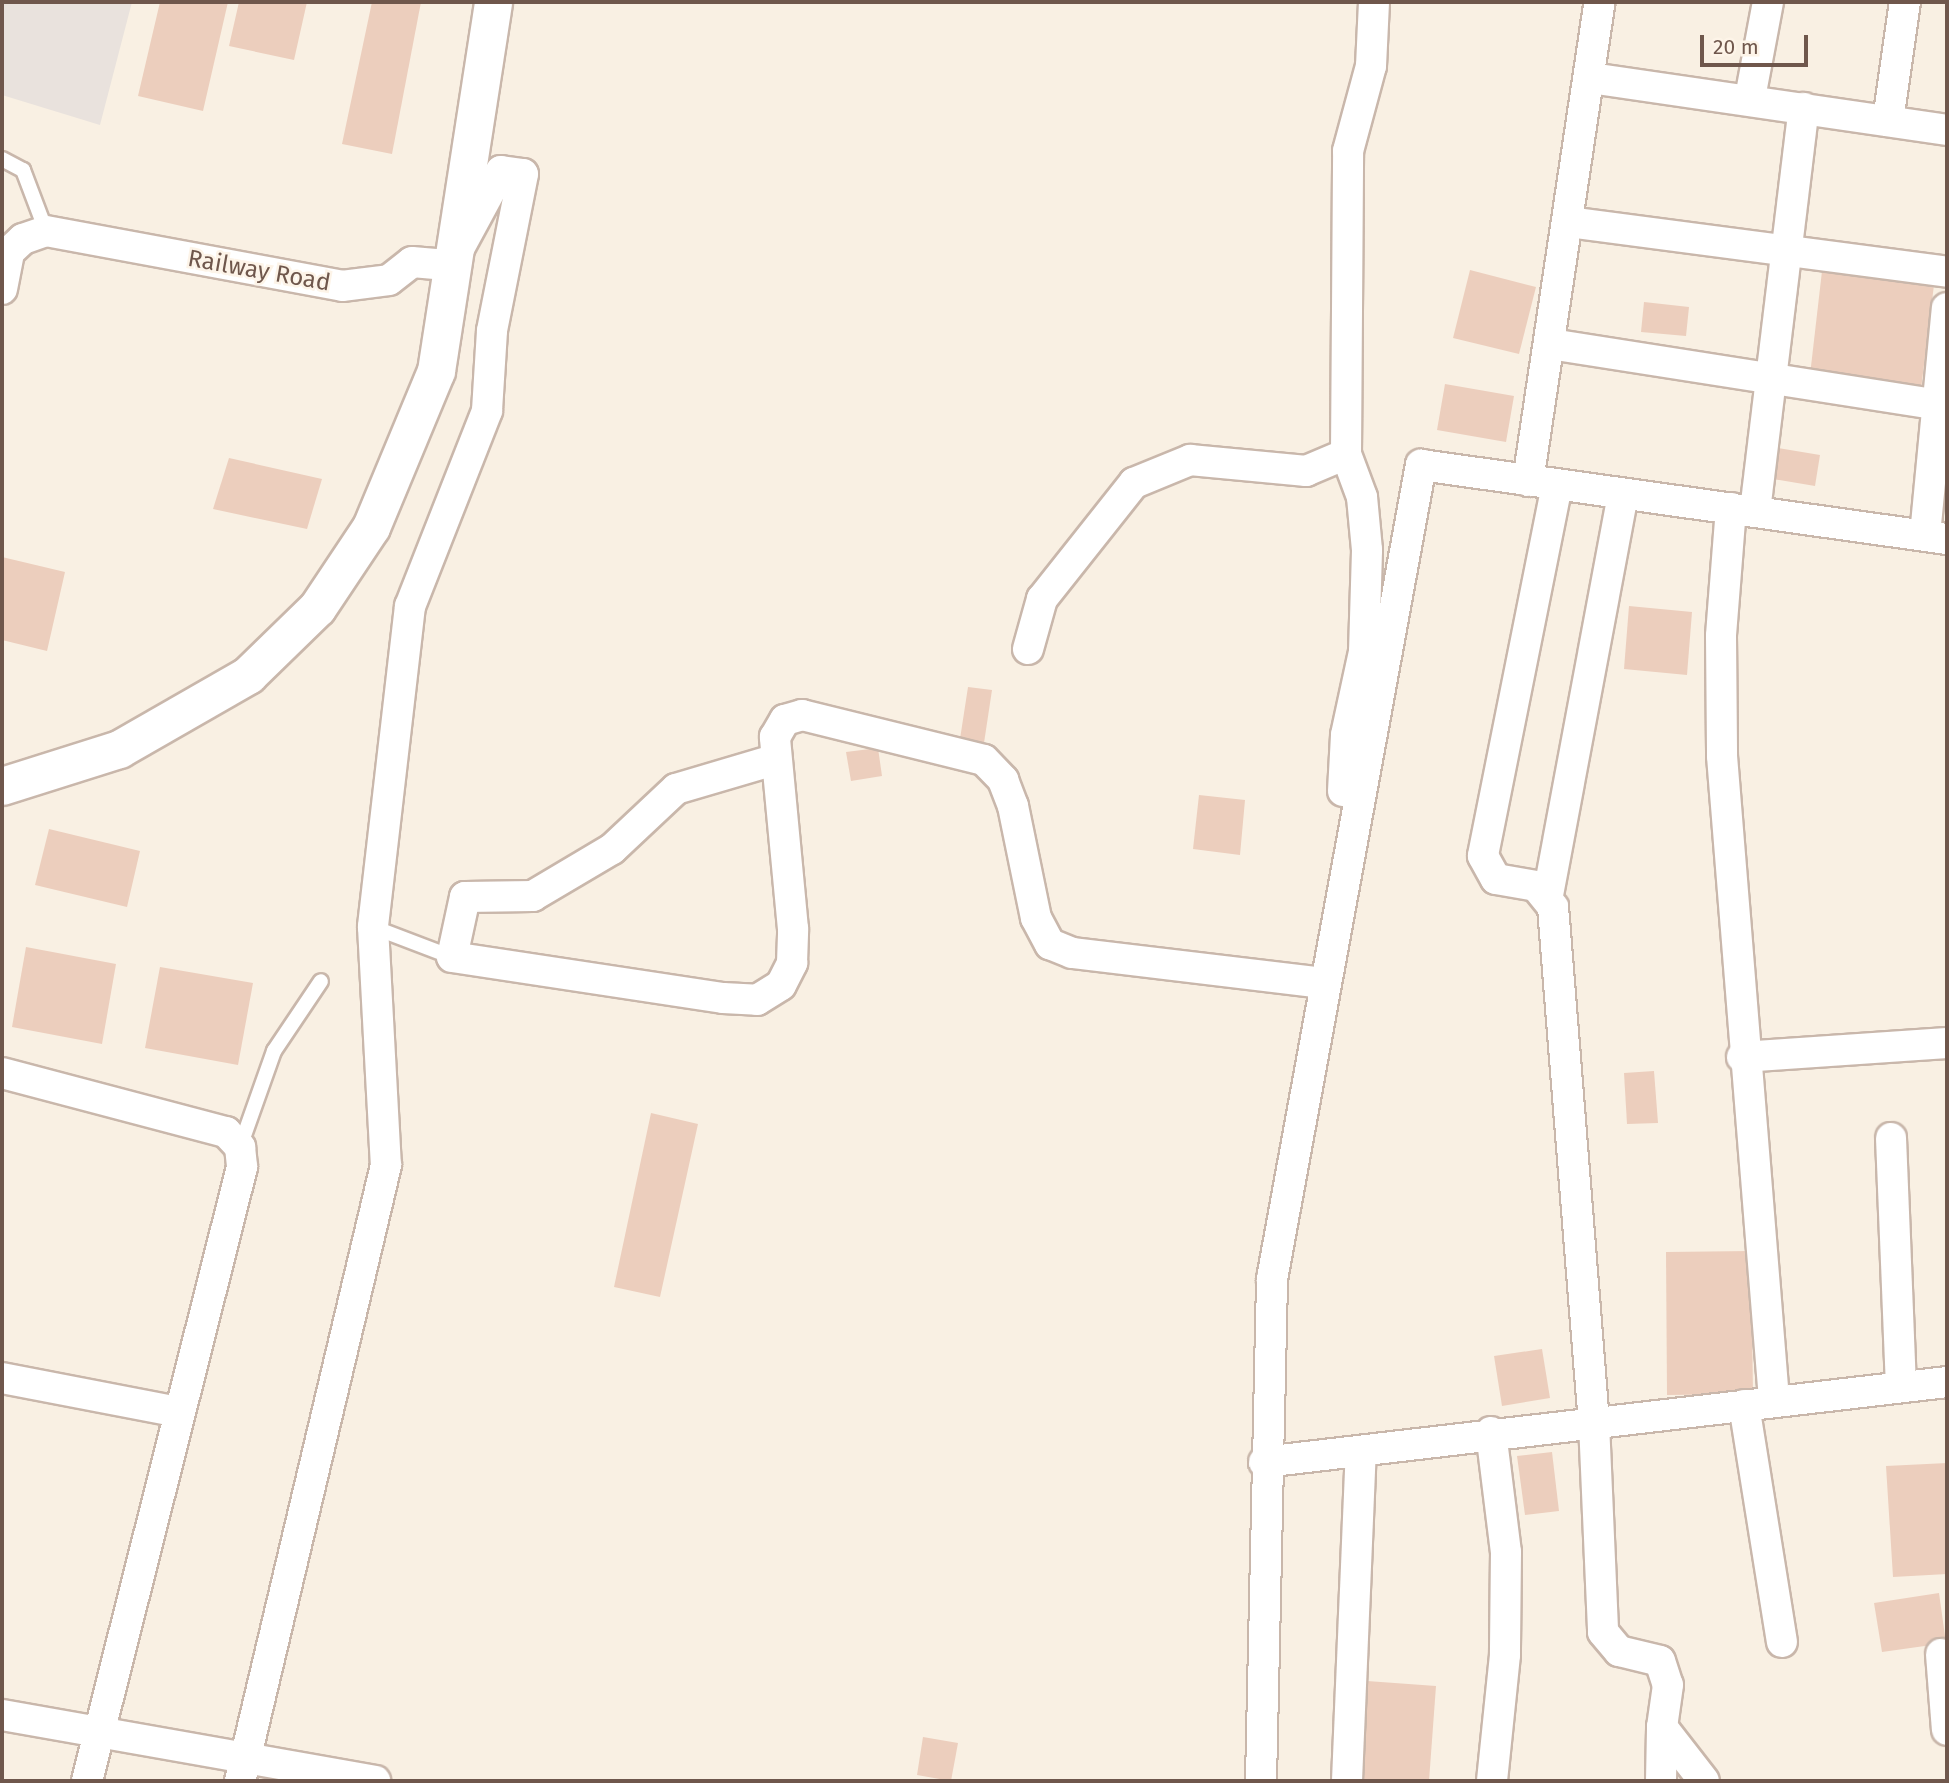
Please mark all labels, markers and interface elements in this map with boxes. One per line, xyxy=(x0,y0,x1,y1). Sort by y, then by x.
scale bar xyxy=(1704,21,1812,65)
text: 20 m xyxy=(1713,34,1759,60)
street label: Railway Road xyxy=(185,244,333,298)

